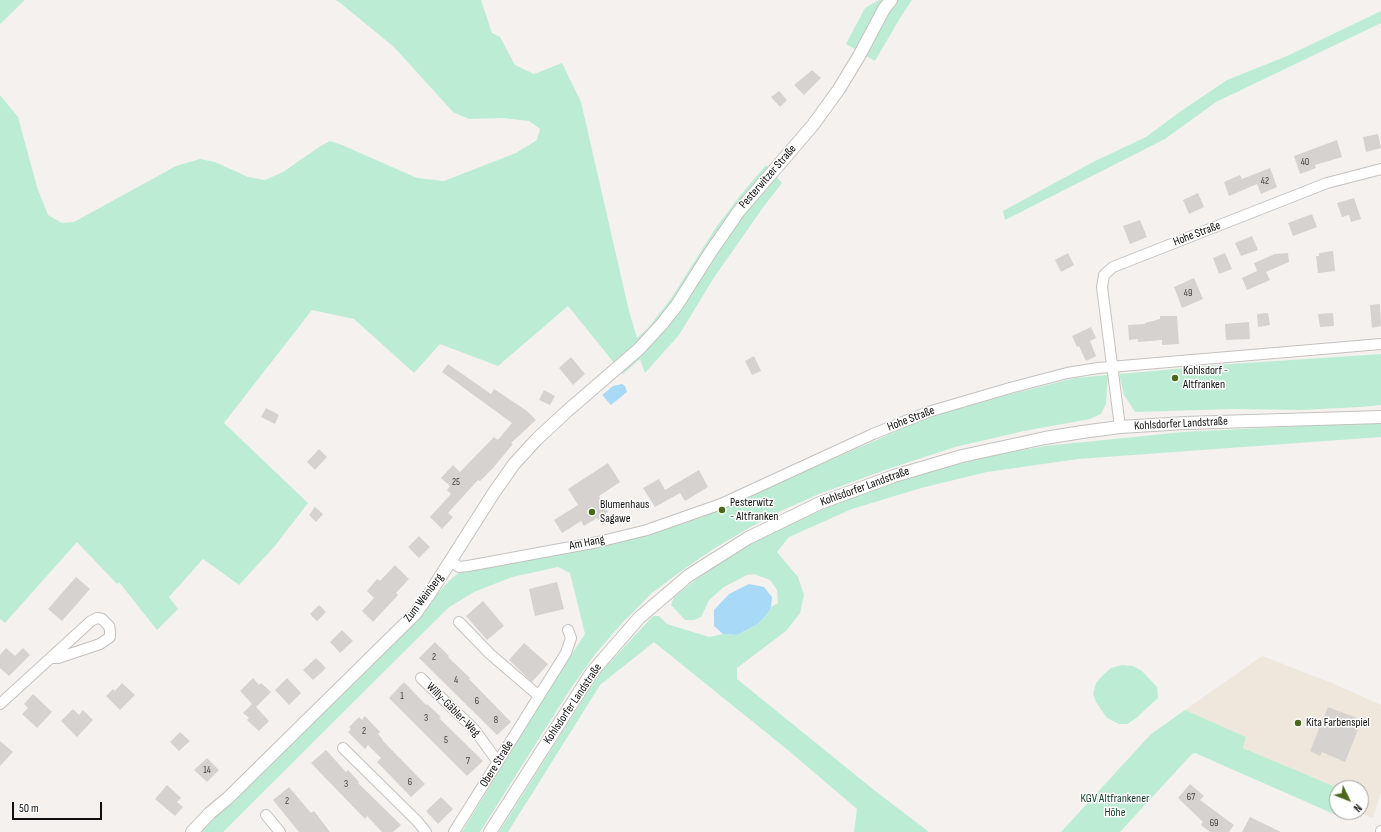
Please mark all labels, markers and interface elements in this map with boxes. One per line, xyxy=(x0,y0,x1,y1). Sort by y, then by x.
street label: Pesterwitzer Straße xyxy=(736,142,800,212)
house number: 40 xyxy=(1301,156,1309,168)
house number: 42 xyxy=(1261,175,1269,187)
street label: Hohe Straße xyxy=(1171,218,1223,250)
house number: 49 xyxy=(1184,287,1192,299)
place label: Kohlsdorf - Altfranken xyxy=(1183,364,1228,392)
marker: Kohlsdorf - Altfranken xyxy=(1170,373,1180,383)
street label: Hohe Straße xyxy=(885,403,937,435)
street label: Kohlsdorfer Landstraße xyxy=(1134,414,1228,434)
street label: Kohlsdorfer Landstraße xyxy=(818,464,912,510)
house number: 25 xyxy=(452,476,460,488)
place label: Pesterwitz - Altfranken xyxy=(730,496,778,524)
place label: Blumenhaus Sagawe xyxy=(600,498,649,526)
marker: Pesterwitz - Altfranken xyxy=(717,505,727,515)
marker: Blumenhaus Sagawe xyxy=(587,507,597,517)
street label: Am Hang xyxy=(568,533,606,553)
street label: Zum Weinberg xyxy=(401,571,447,625)
house number: 2 xyxy=(432,651,436,663)
street label: Kohlsdorfer Landstraße xyxy=(541,661,605,747)
house number: 4 xyxy=(454,674,458,686)
street label: Willy-Gäbler-Weg xyxy=(423,680,483,740)
house number: 1 xyxy=(400,690,404,702)
house number: 6 xyxy=(475,695,479,707)
house number: 3 xyxy=(424,712,428,724)
house number: 8 xyxy=(494,714,498,726)
place label: Kita Farbenspiel xyxy=(1306,716,1370,730)
marker: Kita Farbenspiel xyxy=(1293,718,1303,728)
house number: 2 xyxy=(362,725,366,737)
house number: 5 xyxy=(444,734,448,746)
street label: Obere Straße xyxy=(477,738,517,790)
house number: 7 xyxy=(466,755,470,767)
house number: 14 xyxy=(203,764,211,776)
house number: 6 xyxy=(408,776,412,788)
house number: 3 xyxy=(344,778,348,790)
north arrow xyxy=(1329,780,1369,820)
house number: 67 xyxy=(1187,791,1195,803)
park label: KGV Altfrankener Höhe xyxy=(1081,792,1149,820)
scale bar xyxy=(14,794,104,820)
house number: 2 xyxy=(285,795,289,807)
text: 50 m xyxy=(19,801,39,816)
text: N xyxy=(1351,801,1364,814)
house number: 69 xyxy=(1210,817,1218,829)

